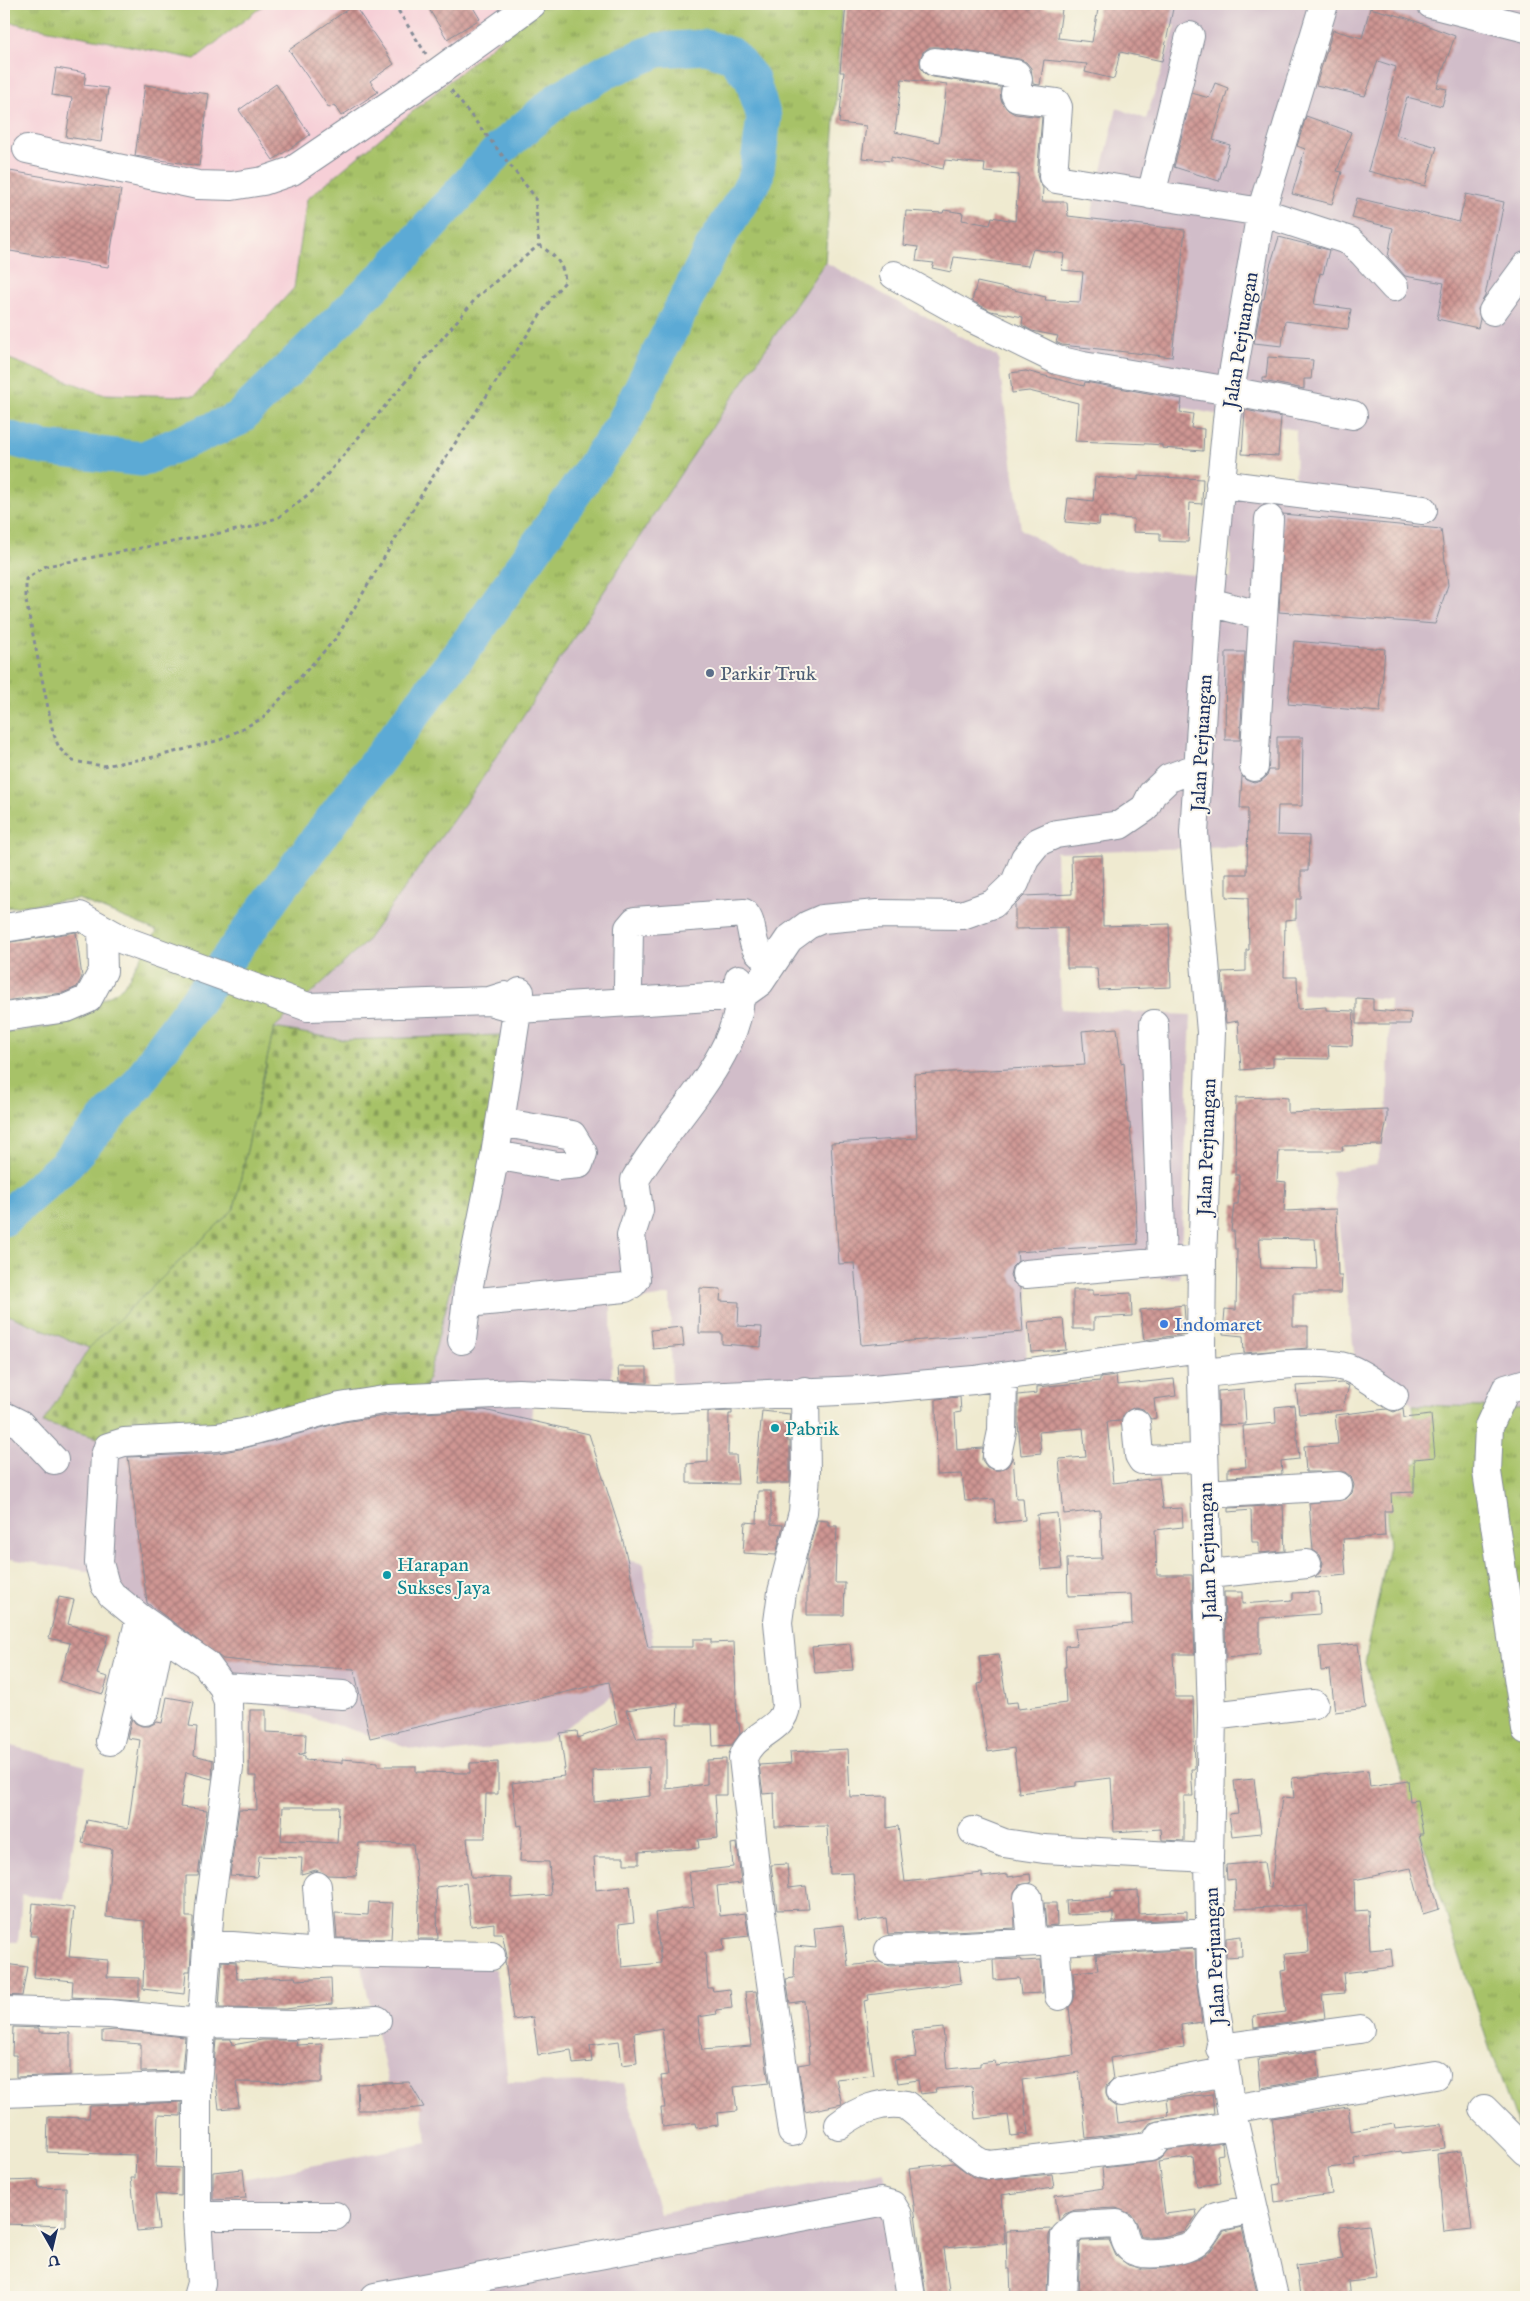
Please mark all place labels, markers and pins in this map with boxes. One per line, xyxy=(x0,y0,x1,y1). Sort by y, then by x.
place label: Parkir Truk xyxy=(720,662,817,687)
marker: Parkir Truk xyxy=(704,667,716,679)
place label: Indomaret xyxy=(1174,1313,1262,1338)
marker: Indomaret xyxy=(1158,1318,1170,1330)
place label: Pabrik xyxy=(785,1417,839,1442)
marker: Pabrik xyxy=(769,1422,781,1434)
place label: Harapan Sukses Jaya xyxy=(397,1553,491,1601)
marker: Harapan Sukses Jaya xyxy=(381,1569,393,1581)

